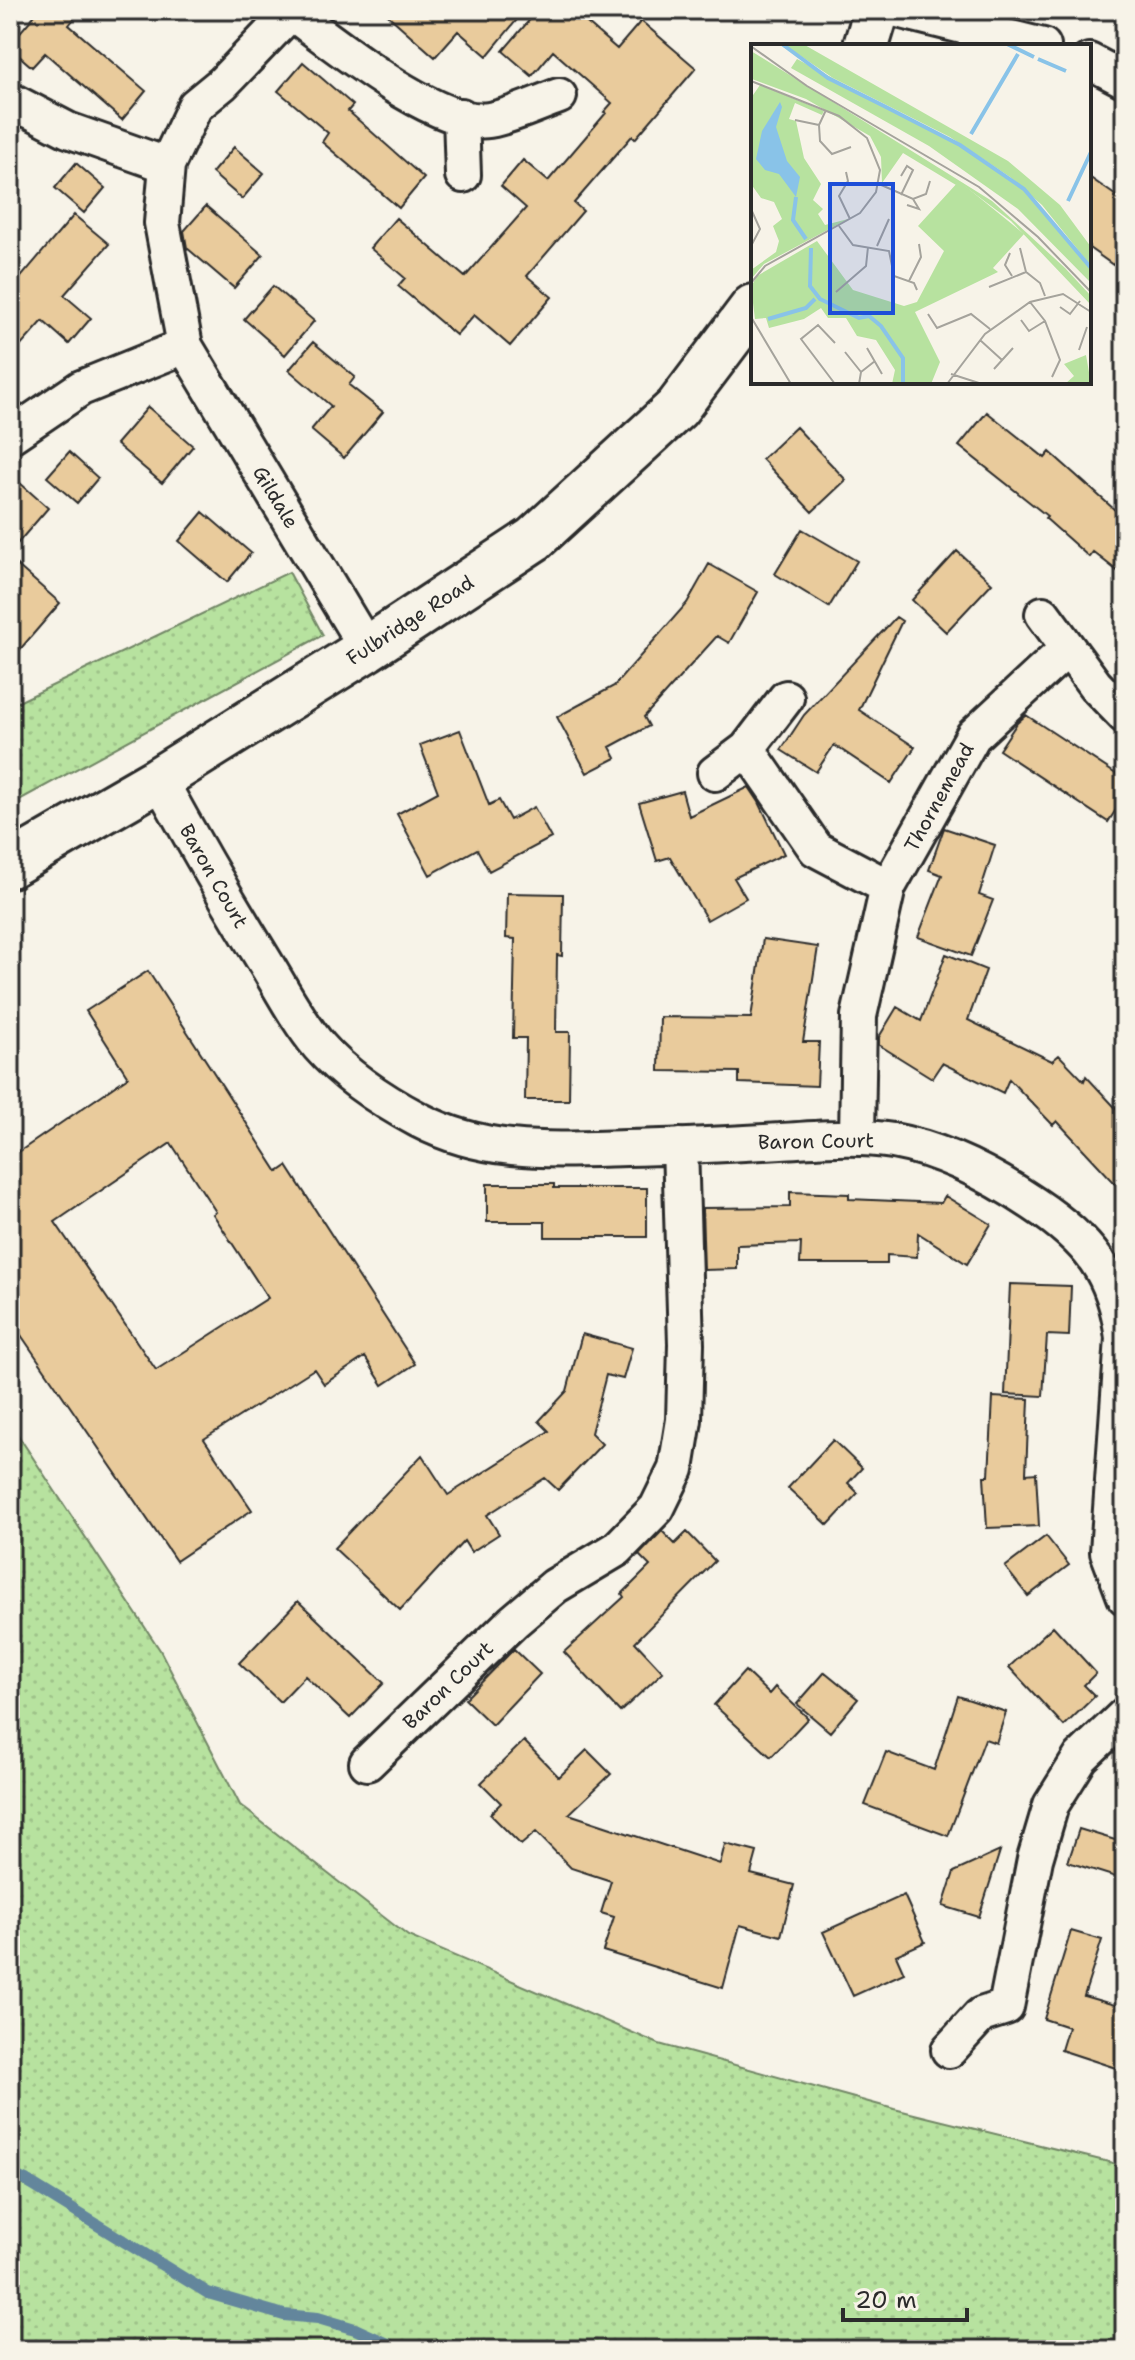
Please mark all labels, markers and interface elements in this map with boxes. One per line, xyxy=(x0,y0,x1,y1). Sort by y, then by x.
inset map xyxy=(751,44,1091,384)
street label: Gildale xyxy=(247,461,305,533)
street label: Fulbridge Road xyxy=(341,569,479,671)
street label: Thornemead xyxy=(898,738,980,856)
street label: Baron Court xyxy=(174,819,254,933)
street label: Baron Court xyxy=(758,1127,874,1155)
street label: Baron Court xyxy=(397,1635,499,1735)
scale bar xyxy=(843,2272,967,2322)
text: 20 m xyxy=(855,2284,917,2316)

